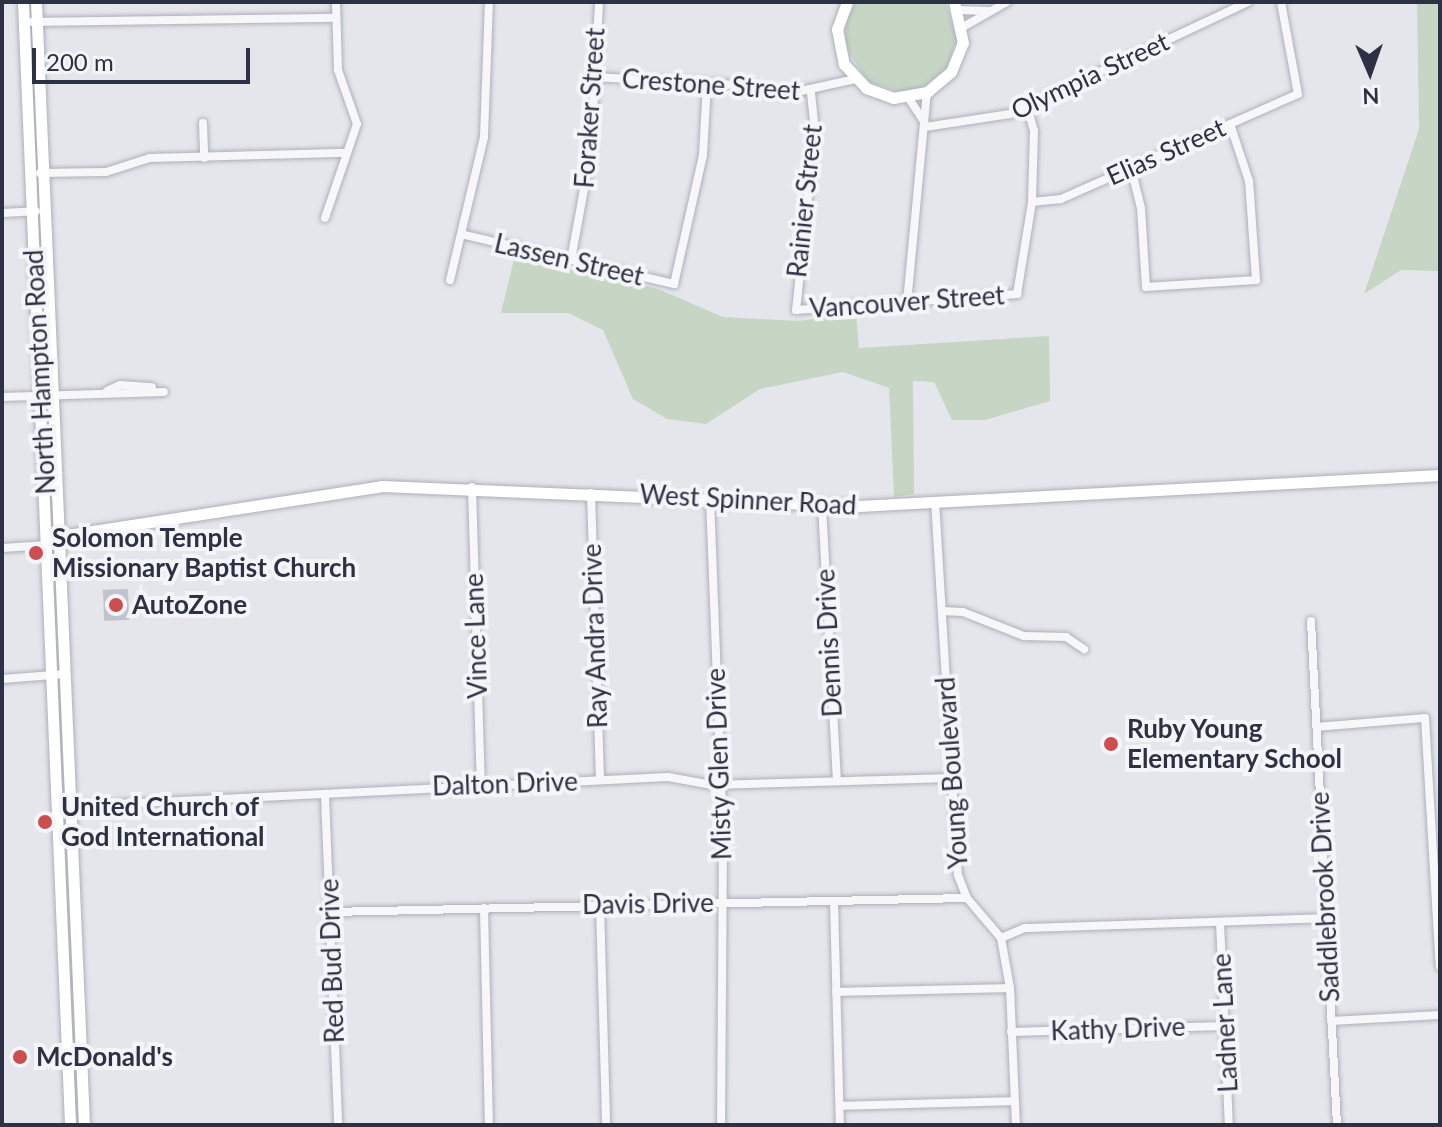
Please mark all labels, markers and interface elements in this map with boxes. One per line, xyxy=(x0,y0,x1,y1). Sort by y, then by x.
street label: Foraker Street xyxy=(569,26,611,190)
street label: Olympia Street xyxy=(1006,26,1174,126)
scale bar xyxy=(36,32,254,82)
north arrow xyxy=(1330,32,1410,112)
text: 200 m xyxy=(46,47,114,76)
street label: Crestone Street xyxy=(621,63,801,107)
text: N xyxy=(1362,83,1380,110)
street label: Elias Street xyxy=(1102,112,1230,192)
street label: Rainier Street xyxy=(781,123,829,279)
street label: Lassen Street xyxy=(491,228,647,292)
street label: North Hampton Road xyxy=(18,249,62,495)
street label: Vancouver Street xyxy=(808,280,1006,324)
street label: West Spinner Road xyxy=(639,479,857,521)
place label: Solomon Temple Missionary Baptist Church xyxy=(52,522,357,584)
street label: Ray Andra Drive xyxy=(576,542,614,730)
marker: Solomon Temple Missionary Baptist Church xyxy=(27,544,45,562)
street label: Dennis Drive xyxy=(810,568,848,718)
street label: Vince Lane xyxy=(458,573,494,699)
place label: AutoZone xyxy=(132,589,247,621)
marker: AutoZone xyxy=(107,596,125,614)
street label: Misty Glen Drive xyxy=(700,667,738,861)
street label: Young Boulevard xyxy=(930,676,974,870)
place label: Ruby Young Elementary School xyxy=(1127,713,1343,774)
marker: Ruby Young Elementary School xyxy=(1102,735,1120,753)
street label: Dalton Drive xyxy=(432,766,578,802)
place label: United Church of God International xyxy=(61,791,265,852)
street label: Saddlebrook Drive xyxy=(1304,791,1346,1003)
marker: United Church of God International xyxy=(36,813,54,831)
street label: Red Bud Drive xyxy=(314,878,350,1044)
street label: Davis Drive xyxy=(582,887,714,921)
street label: Ladner Lane xyxy=(1206,952,1244,1094)
street label: Kathy Drive xyxy=(1050,1011,1186,1047)
place label: McDonald's xyxy=(36,1041,173,1073)
marker: McDonald's xyxy=(11,1048,29,1066)

